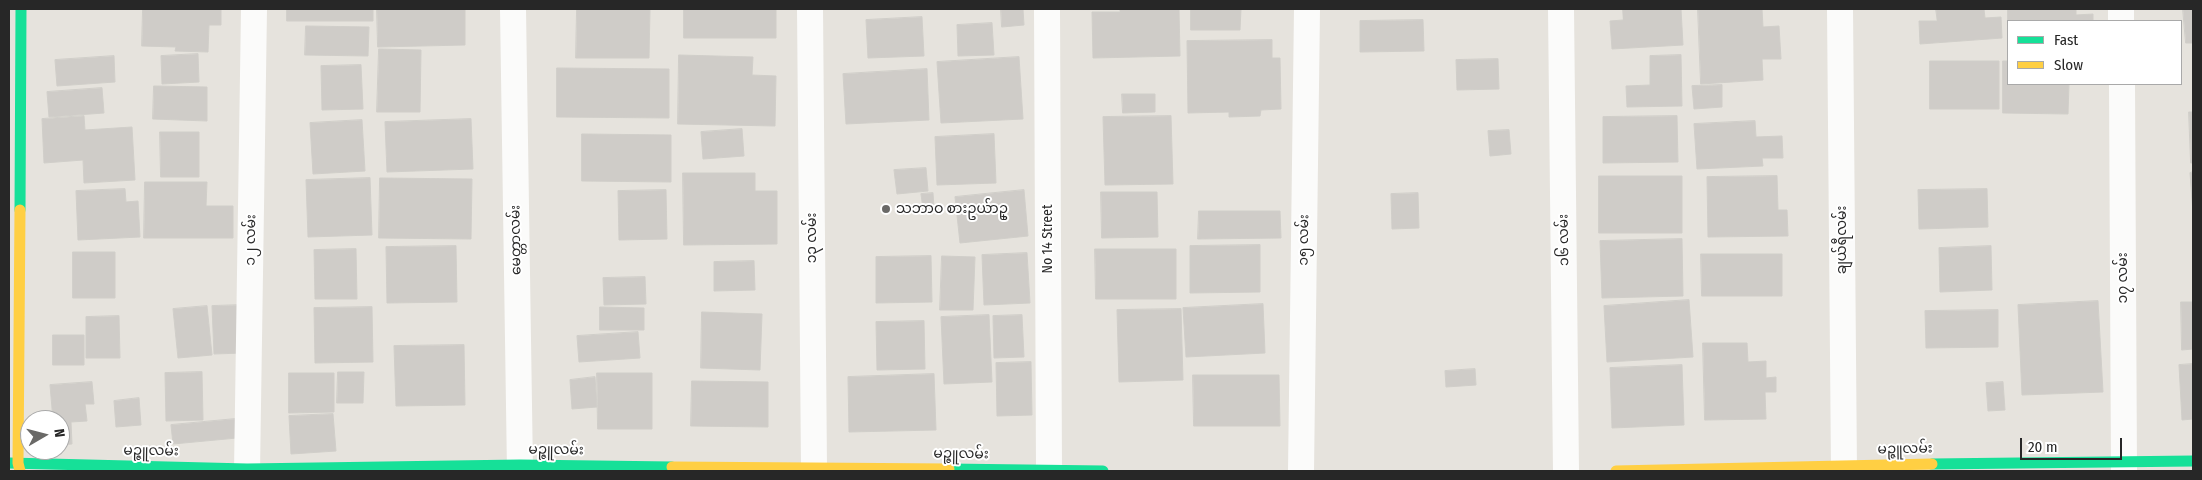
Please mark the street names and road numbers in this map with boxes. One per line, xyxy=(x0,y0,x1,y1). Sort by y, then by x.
street label: No 14 Street xyxy=(1040,204,1056,274)
street label: မေတ္တာလမ်း xyxy=(507,205,525,275)
street label: ချယ်ရီလမ်း xyxy=(1834,206,1850,274)
street label: ၁၃ လမ်း xyxy=(804,213,820,263)
street label: ၁၂ လမ်း xyxy=(242,214,260,266)
street label: ၁၅ လမ်း xyxy=(1295,214,1313,266)
street label: ၁၆ လမ်း xyxy=(1555,214,1573,266)
street label: ၁၇ လမ်း xyxy=(2115,252,2131,304)
street label: မဉ္ဇူလမ်း xyxy=(1877,440,1933,458)
street label: မဉ္ဇူလမ်း xyxy=(528,441,584,459)
street label: မဉ္ဇူလမ်း xyxy=(123,442,179,460)
street label: မဉ္ဇူလမ်း xyxy=(933,445,989,463)

